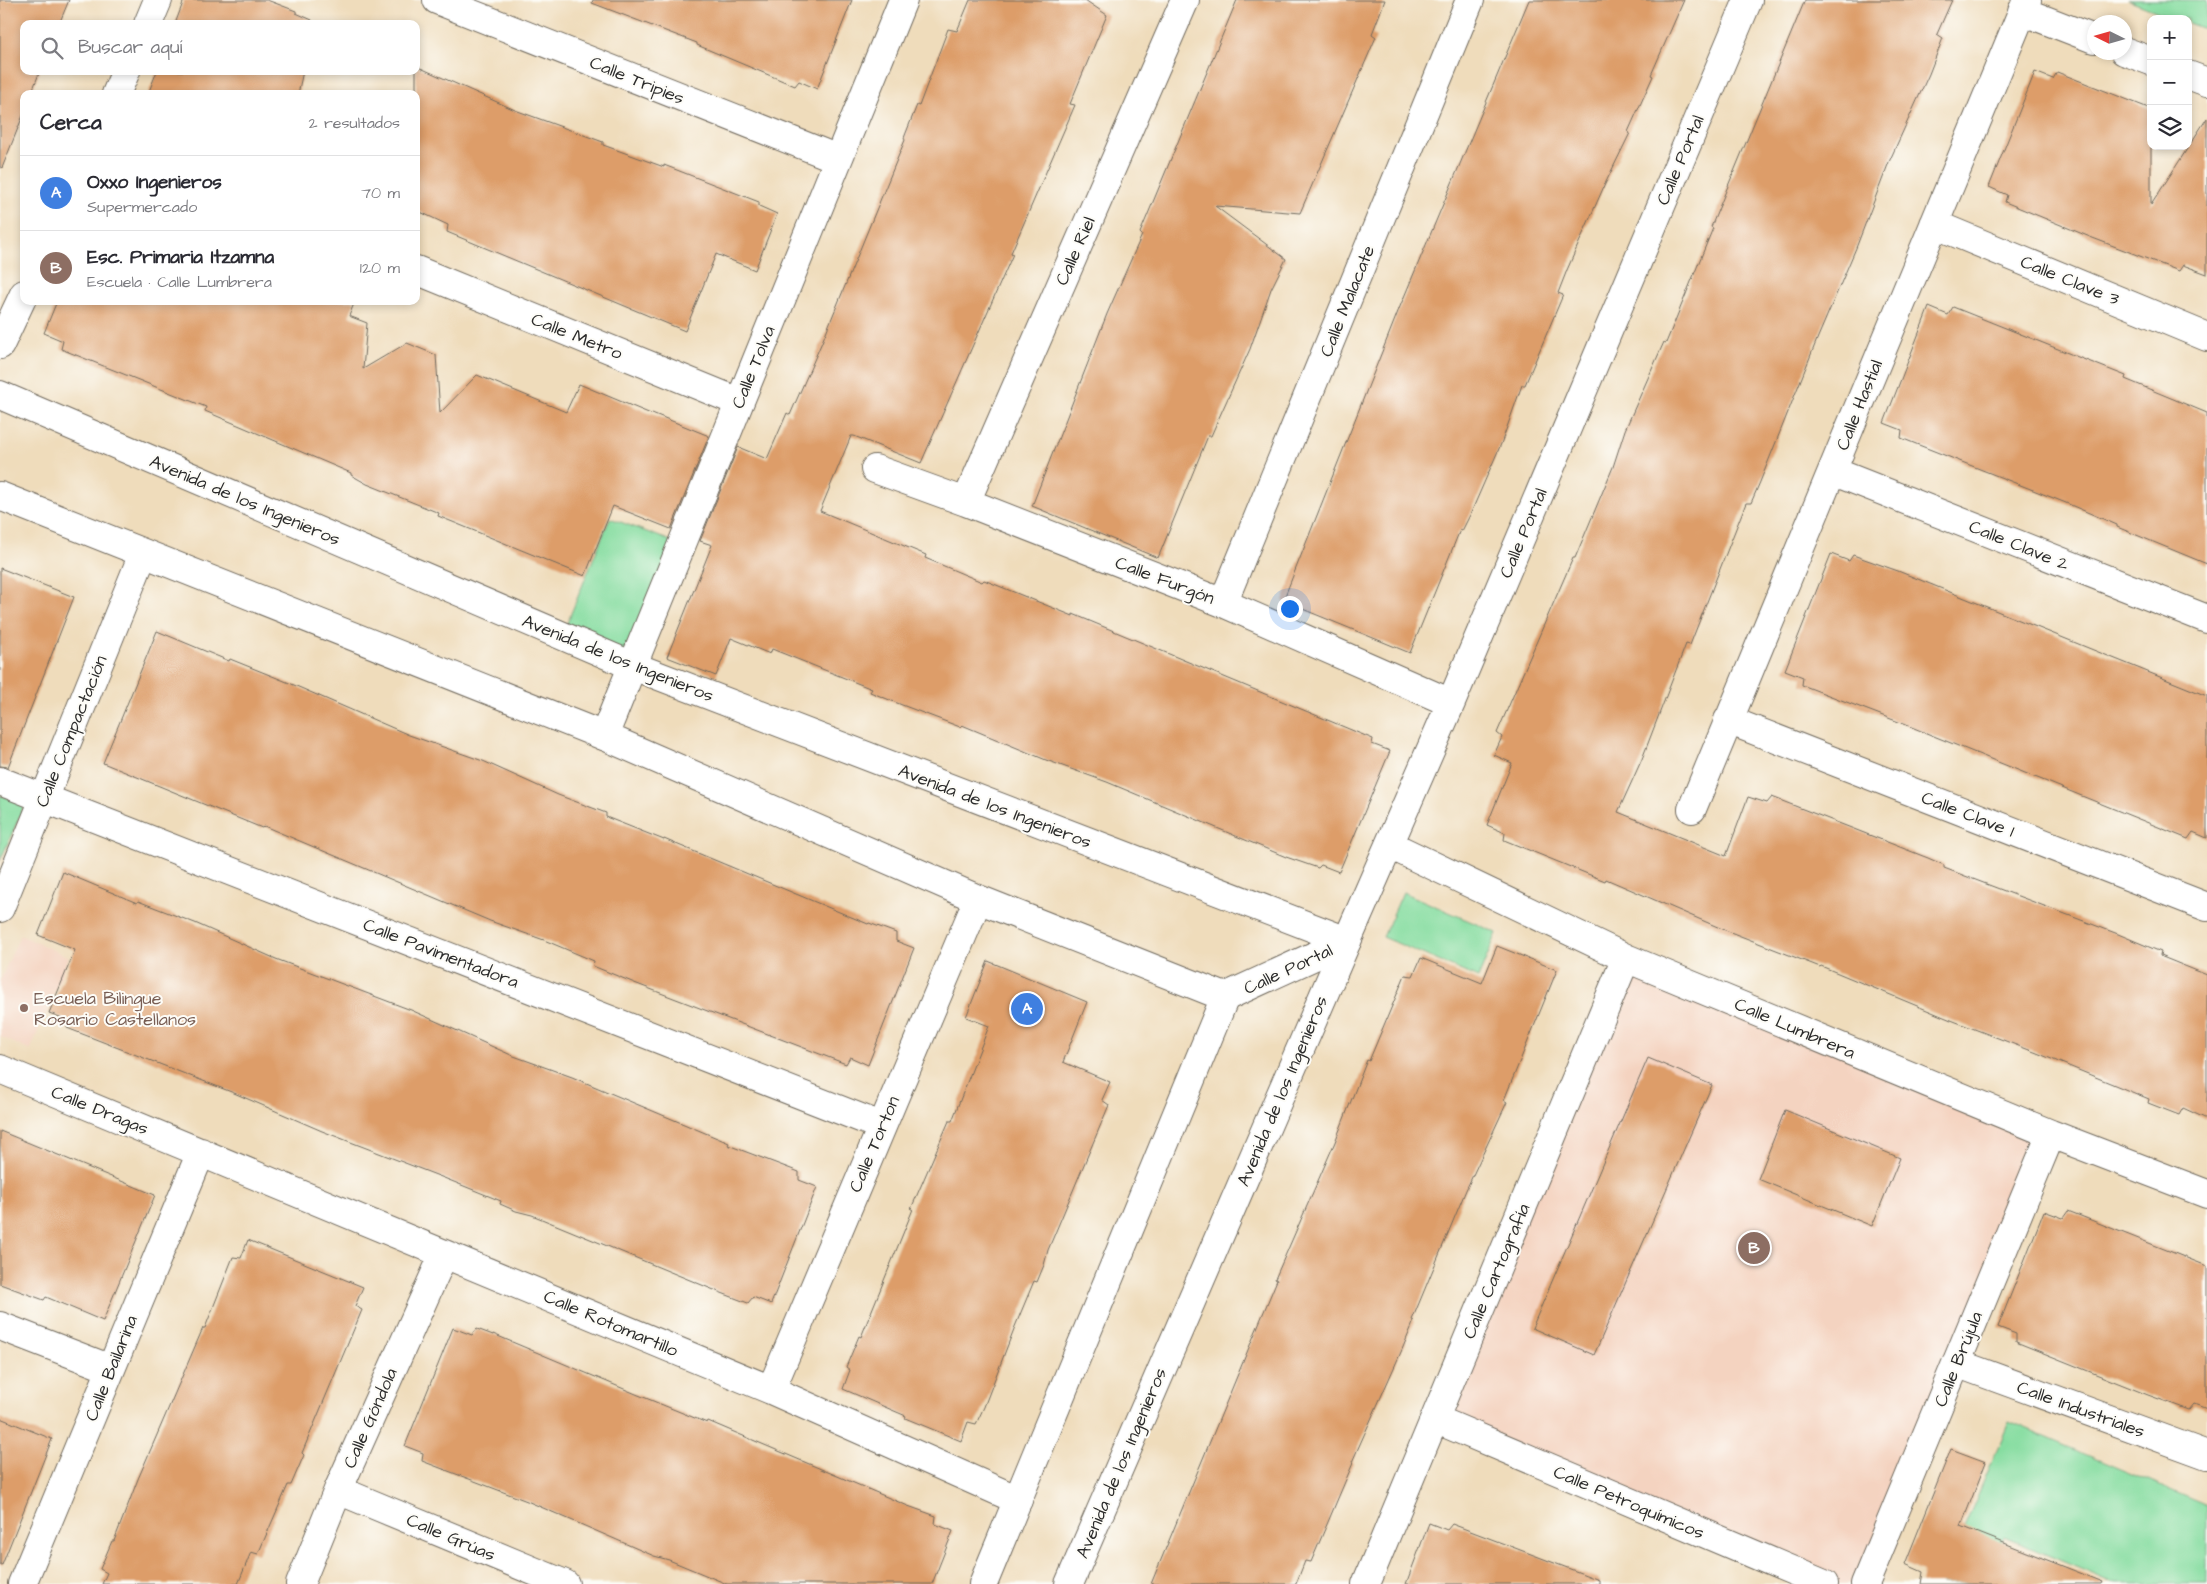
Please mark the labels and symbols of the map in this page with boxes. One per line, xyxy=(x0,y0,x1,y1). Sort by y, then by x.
north arrow xyxy=(2087,15,2132,60)
street label: Calle Tripies xyxy=(586,50,688,111)
street label: Calle Portal xyxy=(1650,111,1711,209)
street label: Calle Riel xyxy=(1049,213,1102,289)
street label: Calle Malacate xyxy=(1314,242,1381,361)
street label: Calle Clave 3 xyxy=(2017,249,2123,312)
street label: Calle Metro xyxy=(527,307,626,366)
street label: Calle Tolva xyxy=(726,322,781,412)
street label: Calle Hastial xyxy=(1830,356,1889,454)
street label: Avenida de los Ingenieros xyxy=(145,449,344,553)
street label: Calle Portal xyxy=(1493,484,1554,582)
street label: Calle Clave 2 xyxy=(1965,514,2073,577)
street label: Calle Furgón xyxy=(1111,550,1218,612)
your location xyxy=(1277,596,1303,622)
street label: Avenida de los Ingenieros xyxy=(518,609,717,709)
street label: Calle Compactación xyxy=(30,652,113,811)
street label: Avenida de los Ingenieros xyxy=(894,758,1095,856)
street label: Calle Clave 1 xyxy=(1918,785,2018,844)
street label: Calle Pavimentadora xyxy=(359,912,522,995)
street label: Calle Portal xyxy=(1240,938,1337,1001)
place label: Escuela Bilingue Rosario Castellanos xyxy=(34,986,196,1032)
pin: A xyxy=(1011,990,1043,1028)
street label: Avenida de los Ingenieros xyxy=(1231,992,1335,1191)
street label: Calle Lumbrera xyxy=(1731,992,1859,1065)
marker: Escuela Bilingue Rosario Castellanos xyxy=(18,1002,30,1014)
street label: Calle Dragas xyxy=(47,1080,152,1142)
street label: Calle Torton xyxy=(843,1092,906,1196)
street label: Calle Cartografía xyxy=(1457,1200,1537,1343)
pin: B xyxy=(1738,1229,1770,1267)
street label: Calle Rotomartillo xyxy=(540,1284,682,1363)
street label: Calle Brújula xyxy=(1928,1308,1989,1411)
street label: Calle Bailarina xyxy=(79,1312,144,1425)
street label: Calle Góndola xyxy=(337,1364,404,1472)
street label: Avenida de los Ingenieros xyxy=(1070,1364,1174,1563)
street label: Calle Industriales xyxy=(2013,1375,2148,1444)
street label: Calle Petroquímicos xyxy=(1550,1459,1708,1546)
street label: Calle Grúas xyxy=(403,1508,499,1567)

